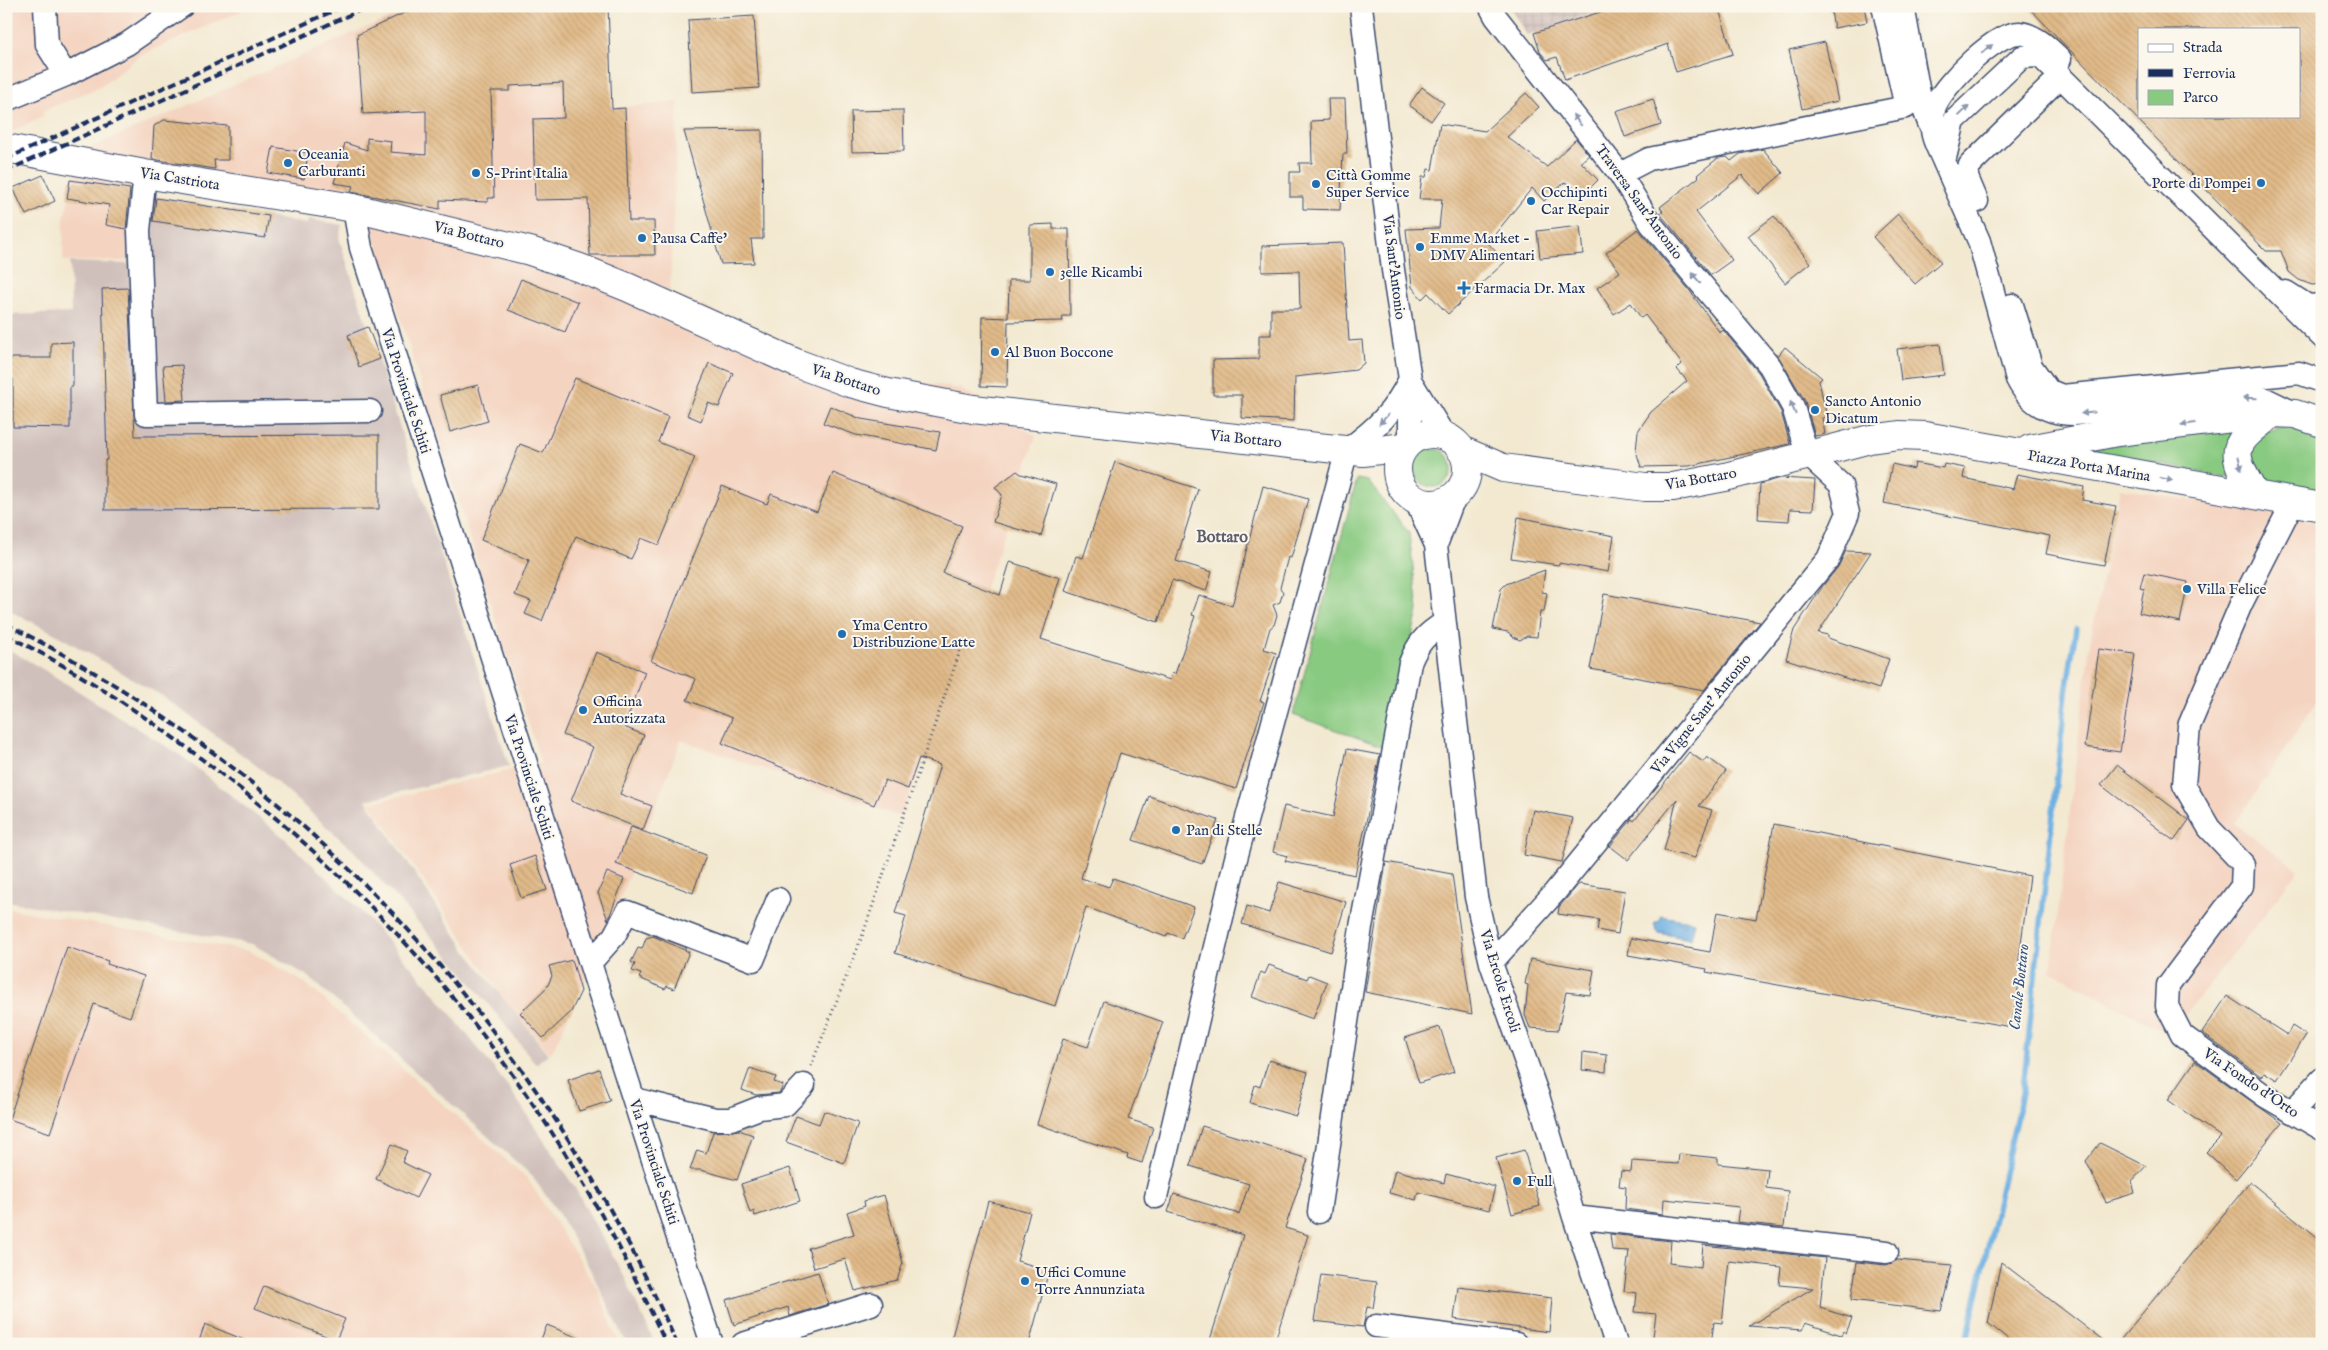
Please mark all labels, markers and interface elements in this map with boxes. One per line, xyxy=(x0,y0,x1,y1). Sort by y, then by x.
legend xyxy=(2138,28,2300,118)
text: Strada xyxy=(2183,38,2223,57)
one-way arrow xyxy=(1981,43,1994,54)
text: Ferrovia xyxy=(2183,64,2236,83)
text: Parco xyxy=(2183,88,2218,107)
one-way arrow xyxy=(1958,105,1970,117)
one-way arrow xyxy=(1572,114,1583,127)
street label: Traversa Sant'Antonio xyxy=(1591,141,1687,263)
place label: Oceania Carburanti xyxy=(298,145,366,181)
marker: Oceania Carburanti xyxy=(282,157,294,169)
street label: Via Castriota xyxy=(138,163,222,195)
place label: S-Print Italia xyxy=(486,164,568,183)
place label: Città Gomme Super Service xyxy=(1326,166,1411,202)
marker: S-Print Italia xyxy=(470,167,482,179)
place label: Porte di Pompei xyxy=(2151,174,2251,193)
marker: Porte di Pompei xyxy=(2255,177,2267,189)
marker: Città Gomme Super Service xyxy=(1310,178,1322,190)
place label: Occhipinti Car Repair xyxy=(1541,183,1610,219)
marker: Occhipinti Car Repair xyxy=(1525,195,1537,207)
street label: Via Sant'Antonio xyxy=(1378,212,1410,321)
street label: Via Bottaro xyxy=(431,217,506,253)
place label: Pausa Caffe' xyxy=(652,229,727,248)
place label: Emme Market - DMV Alimentari xyxy=(1430,229,1535,265)
marker: Pausa Caffe' xyxy=(636,232,648,244)
marker: Emme Market - DMV Alimentari xyxy=(1414,241,1426,253)
place label: 3elle Ricambi xyxy=(1060,263,1143,282)
marker: 3elle Ricambi xyxy=(1044,266,1056,278)
one-way arrow xyxy=(1691,271,1702,284)
place label: Farmacia Dr. Max xyxy=(1474,279,1586,298)
marker: Farmacia Dr. Max xyxy=(1458,282,1470,294)
street label: Via Provinciale Schiti xyxy=(376,325,435,456)
place label: Al Buon Boccone xyxy=(1004,343,1113,362)
marker: Al Buon Boccone xyxy=(989,346,1001,358)
street label: Via Bottaro xyxy=(808,360,883,400)
place label: Sancto Antonio Dicatum xyxy=(1825,392,1921,428)
one-way arrow xyxy=(2242,394,2258,402)
one-way arrow xyxy=(1788,401,1796,415)
marker: Sancto Antonio Dicatum xyxy=(1809,404,1821,416)
one-way arrow xyxy=(2080,409,2096,417)
one-way arrow xyxy=(1378,413,1390,425)
one-way arrow xyxy=(2179,420,2195,428)
street label: Via Bottaro xyxy=(1208,426,1283,452)
street label: Piazza Porta Marina xyxy=(2026,446,2152,486)
one-way arrow xyxy=(2236,456,2244,471)
street label: Via Bottaro xyxy=(1663,463,1738,495)
one-way arrow xyxy=(2159,476,2175,484)
district label: Bottaro xyxy=(1196,528,1248,548)
place label: Villa Felice xyxy=(2196,580,2267,599)
marker: Villa Felice xyxy=(2181,583,2193,595)
place label: Yma Centro Distribuzione Latte xyxy=(852,616,975,652)
marker: Yma Centro Distribuzione Latte xyxy=(836,628,848,640)
street label: Via Vigne Sant' Antonio xyxy=(1646,650,1755,779)
place label: Officina Autorizzata xyxy=(592,692,666,728)
marker: Officina Autorizzata xyxy=(577,704,589,716)
street label: Via Provinciale Schiti xyxy=(499,711,558,842)
place label: Pan di Stelle xyxy=(1186,821,1262,840)
marker: Pan di Stelle xyxy=(1170,824,1182,836)
street label: Via Ercole Ercoli xyxy=(1475,926,1525,1035)
water label: Canale Bottaro xyxy=(2006,943,2034,1031)
street label: Via Fondo d'Orto xyxy=(2199,1043,2303,1122)
street label: Via Provinciale Schiti xyxy=(624,1096,683,1227)
place label: Full xyxy=(1527,1172,1553,1191)
marker: Full xyxy=(1511,1175,1523,1187)
place label: Uffici Comune Torre Annunziata xyxy=(1035,1263,1145,1299)
marker: Uffici Comune Torre Annunziata xyxy=(1019,1275,1031,1287)

